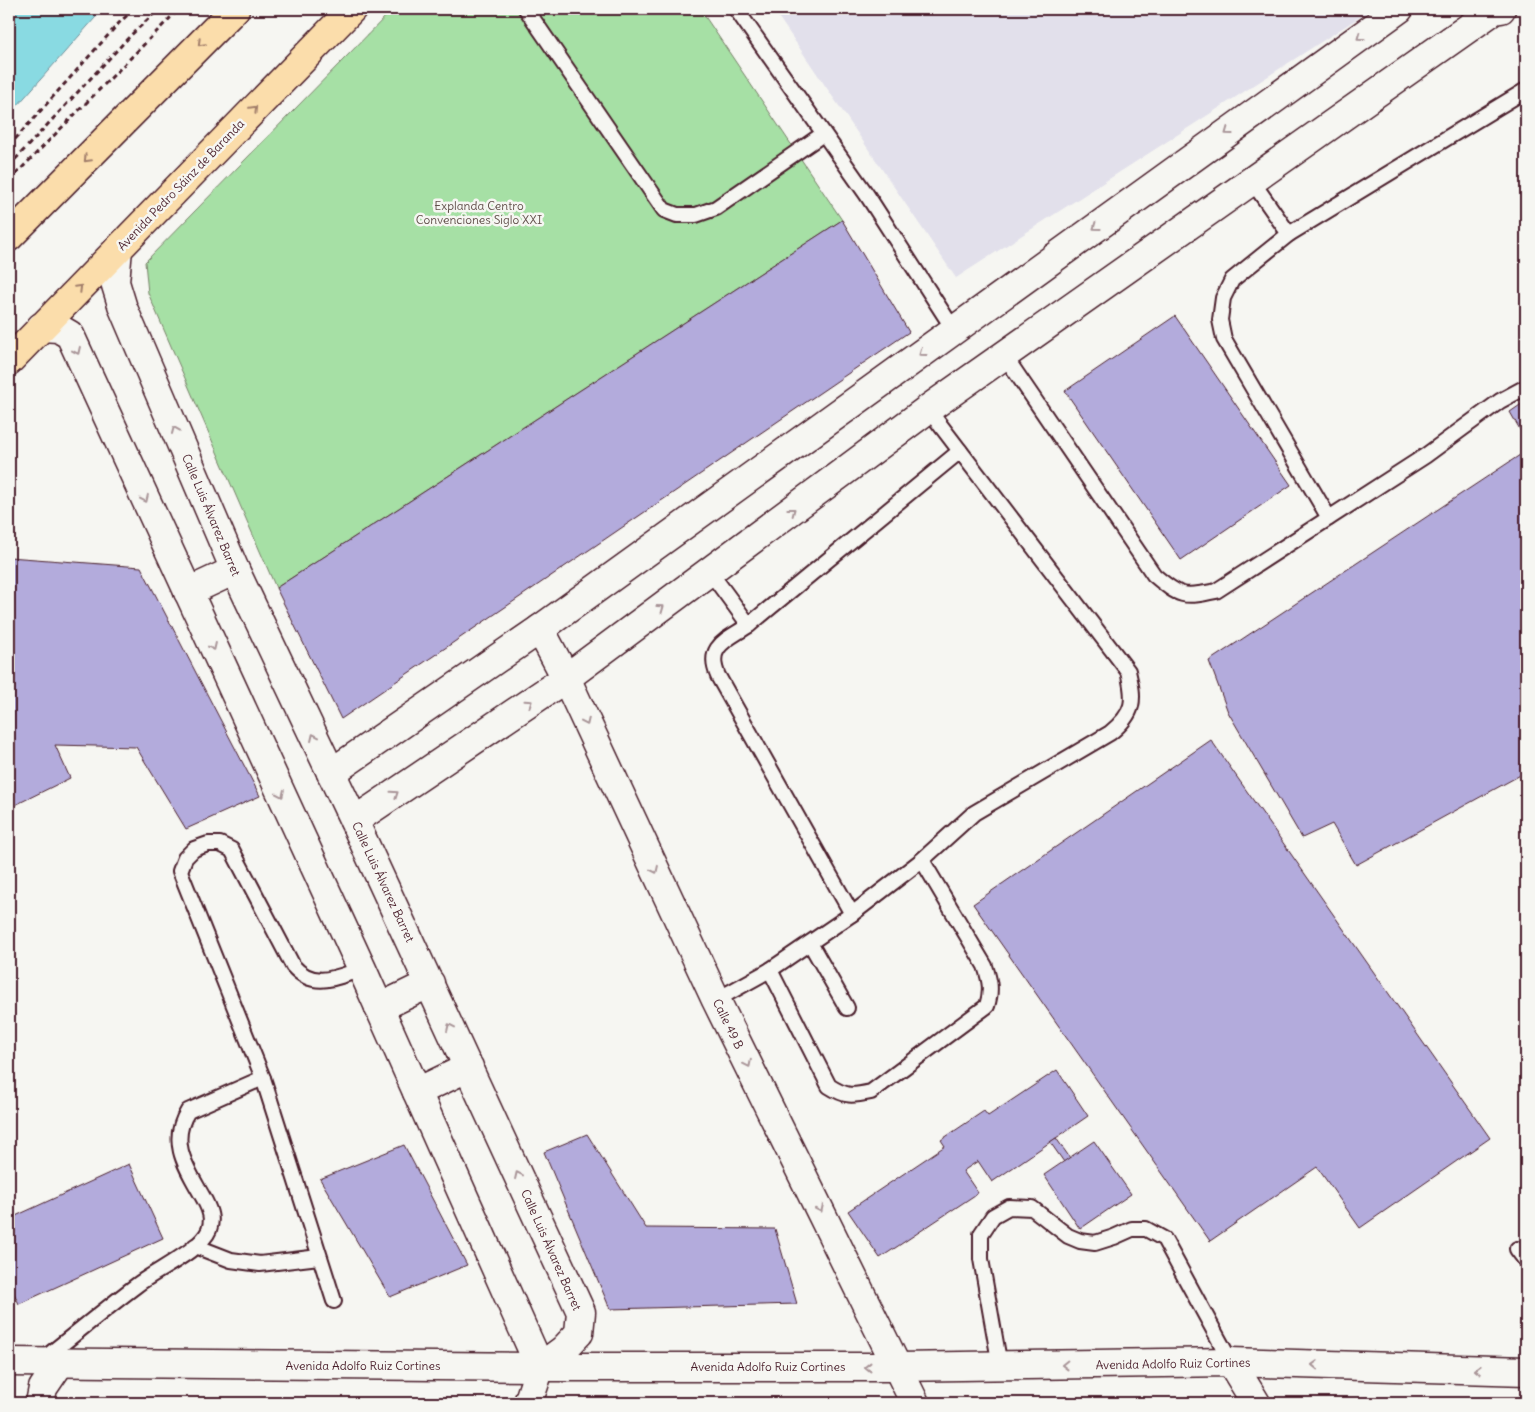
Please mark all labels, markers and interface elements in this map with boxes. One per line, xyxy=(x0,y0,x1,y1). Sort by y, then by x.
one-way arrow xyxy=(1356,31,1365,40)
one-way arrow xyxy=(198,38,207,47)
one-way arrow xyxy=(248,106,257,115)
street label: Avenida Pedro Sáinz de Baranda xyxy=(114,116,247,253)
one-way arrow xyxy=(1224,126,1234,135)
one-way arrow xyxy=(83,153,92,162)
park label: Explanda Centro Convenciones Siglo XXI xyxy=(416,198,542,227)
one-way arrow xyxy=(1092,221,1102,230)
one-way arrow xyxy=(73,285,82,294)
one-way arrow xyxy=(71,346,81,355)
one-way arrow xyxy=(918,347,927,356)
one-way arrow xyxy=(170,426,181,435)
street label: Calle Luis Álvarez Barret xyxy=(179,452,244,578)
one-way arrow xyxy=(139,494,149,503)
one-way arrow xyxy=(786,508,796,517)
one-way arrow xyxy=(655,605,665,614)
one-way arrow xyxy=(207,641,217,650)
one-way arrow xyxy=(524,700,533,709)
one-way arrow xyxy=(580,717,590,726)
one-way arrow xyxy=(310,733,320,742)
one-way arrow xyxy=(275,789,285,798)
one-way arrow xyxy=(389,790,398,800)
street label: Calle Luis Álvarez Barret xyxy=(349,819,418,944)
one-way arrow xyxy=(649,865,659,874)
street label: Calle 49 B xyxy=(710,996,747,1051)
one-way arrow xyxy=(446,1023,456,1032)
one-way arrow xyxy=(741,1059,752,1068)
one-way arrow xyxy=(514,1171,524,1180)
street label: Calle Luis Álvarez Barret xyxy=(518,1187,585,1313)
one-way arrow xyxy=(814,1204,824,1213)
street label: Avenida Adolfo Ruiz Cortines xyxy=(1095,1355,1250,1372)
street label: Avenida Adolfo Ruiz Cortines xyxy=(286,1358,440,1373)
street label: Avenida Adolfo Ruiz Cortines xyxy=(691,1359,845,1374)
one-way arrow xyxy=(1311,1359,1319,1370)
one-way arrow xyxy=(1061,1360,1068,1370)
one-way arrow xyxy=(863,1362,871,1372)
one-way arrow xyxy=(1473,1364,1481,1375)

